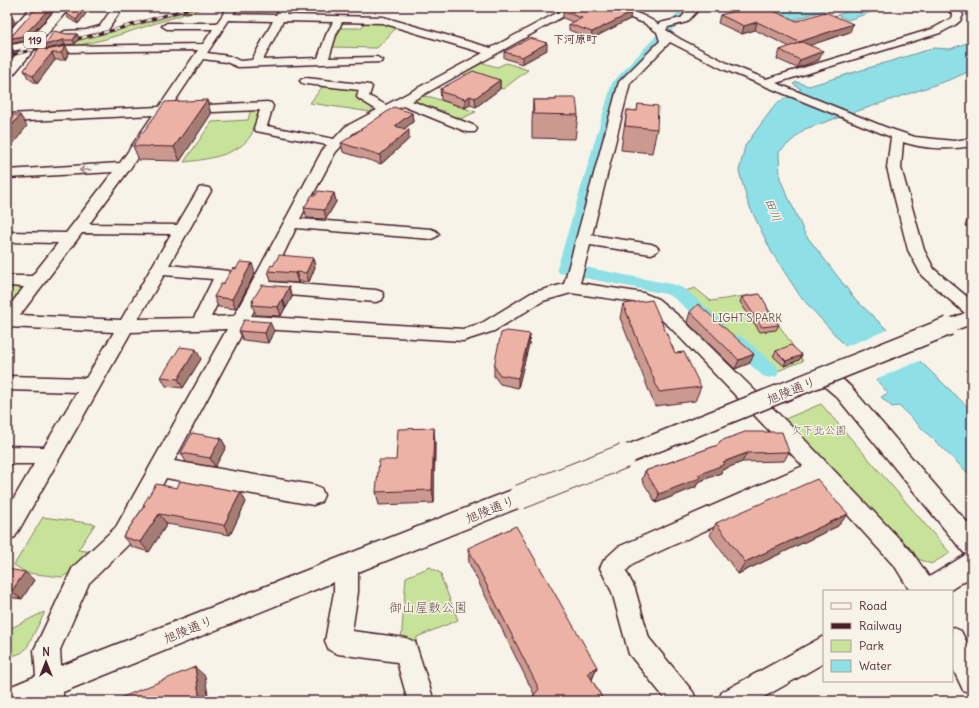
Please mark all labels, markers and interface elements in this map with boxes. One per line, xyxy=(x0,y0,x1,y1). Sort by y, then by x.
road number: 119 xyxy=(24,32,46,48)
district label: 下河原町 xyxy=(553,32,598,46)
one-way arrow xyxy=(79,166,92,173)
water label: 田川 xyxy=(762,196,785,224)
park label: LIGHT'S PARK xyxy=(712,311,782,325)
street label: 旭陵通り xyxy=(764,373,818,408)
park label: 欠下北公園 xyxy=(792,423,847,437)
street label: 旭陵通り xyxy=(463,492,517,527)
legend xyxy=(823,590,953,682)
text: Road xyxy=(859,598,887,613)
park label: 御山屋敷公園 xyxy=(389,599,467,616)
street label: 旭陵通り xyxy=(161,612,215,647)
text: Railway xyxy=(859,618,902,633)
text: Park xyxy=(859,638,884,653)
north arrow xyxy=(26,642,66,682)
text: N xyxy=(42,645,50,659)
text: Water xyxy=(859,658,892,673)

